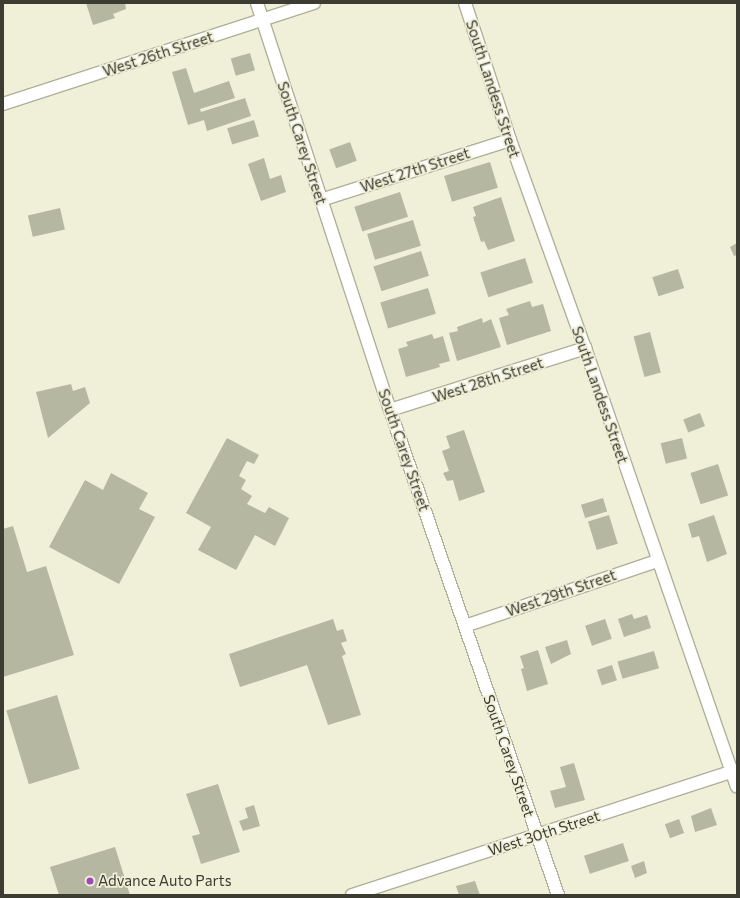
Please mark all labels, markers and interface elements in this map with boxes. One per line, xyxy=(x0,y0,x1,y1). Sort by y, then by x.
street label: South Landess Street xyxy=(462,18,524,160)
street label: West 26th Street xyxy=(100,28,216,80)
street label: South Carey Street xyxy=(274,79,330,207)
street label: West 27th Street xyxy=(358,144,472,196)
street label: South Landess Street xyxy=(568,324,632,466)
street label: West 28th Street xyxy=(430,354,546,406)
street label: South Carey Street xyxy=(375,386,433,514)
street label: West 29th Street xyxy=(504,566,618,620)
street label: South Carey Street xyxy=(480,692,538,820)
street label: West 30th Street xyxy=(486,806,602,860)
place label: Advance Auto Parts xyxy=(98,872,232,890)
marker: Advance Auto Parts xyxy=(85,876,95,886)

